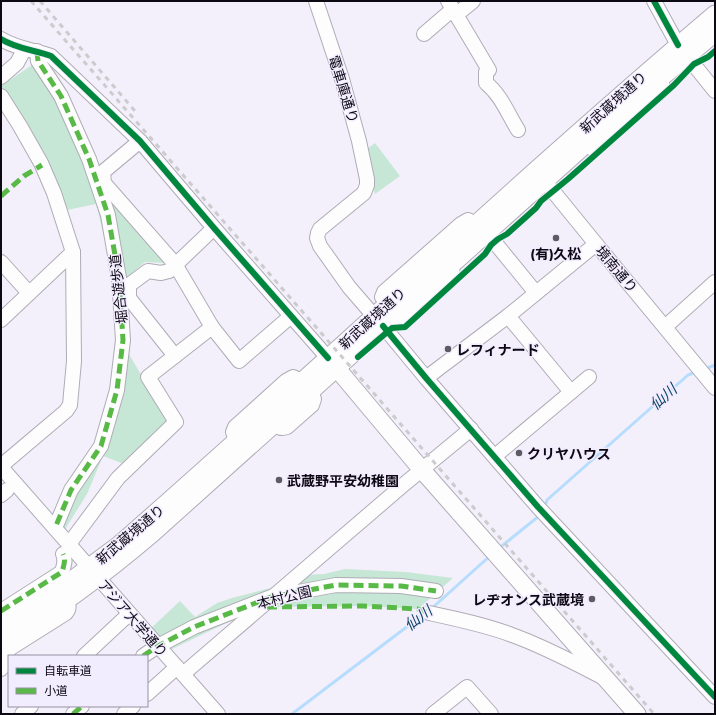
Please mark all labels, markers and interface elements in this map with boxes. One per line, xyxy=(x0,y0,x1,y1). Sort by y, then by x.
street label: 電車庫通り xyxy=(324,52,364,126)
street label: 新武蔵境通り xyxy=(575,66,651,138)
marker: (有)久松 xyxy=(551,233,561,243)
street label: 境南通り xyxy=(591,241,643,297)
place label: (有)久松 xyxy=(531,243,581,264)
street label: 堀合遊歩道 xyxy=(104,253,132,325)
street label: 新武蔵境通り xyxy=(334,282,410,354)
place label: レフィナード xyxy=(456,339,540,360)
marker: レフィナード xyxy=(443,344,453,354)
water label: 仙川 xyxy=(644,377,683,416)
place label: クリヤハウス xyxy=(527,443,611,464)
marker: クリヤハウス xyxy=(514,448,524,458)
place label: 武蔵野平安幼稚園 xyxy=(287,470,399,491)
marker: 武蔵野平安幼稚園 xyxy=(274,475,284,485)
street label: 新武蔵境通り xyxy=(91,499,169,569)
street label: アジア大学通り xyxy=(93,574,173,662)
street label: 本村公園 xyxy=(254,580,314,614)
place label: レヂオンス武蔵境 xyxy=(472,589,584,610)
marker: レヂオンス武蔵境 xyxy=(587,594,597,604)
water label: 仙川 xyxy=(399,598,438,636)
legend xyxy=(8,655,148,707)
text: 自転車道 xyxy=(44,661,92,680)
text: 小道 xyxy=(44,681,68,700)

